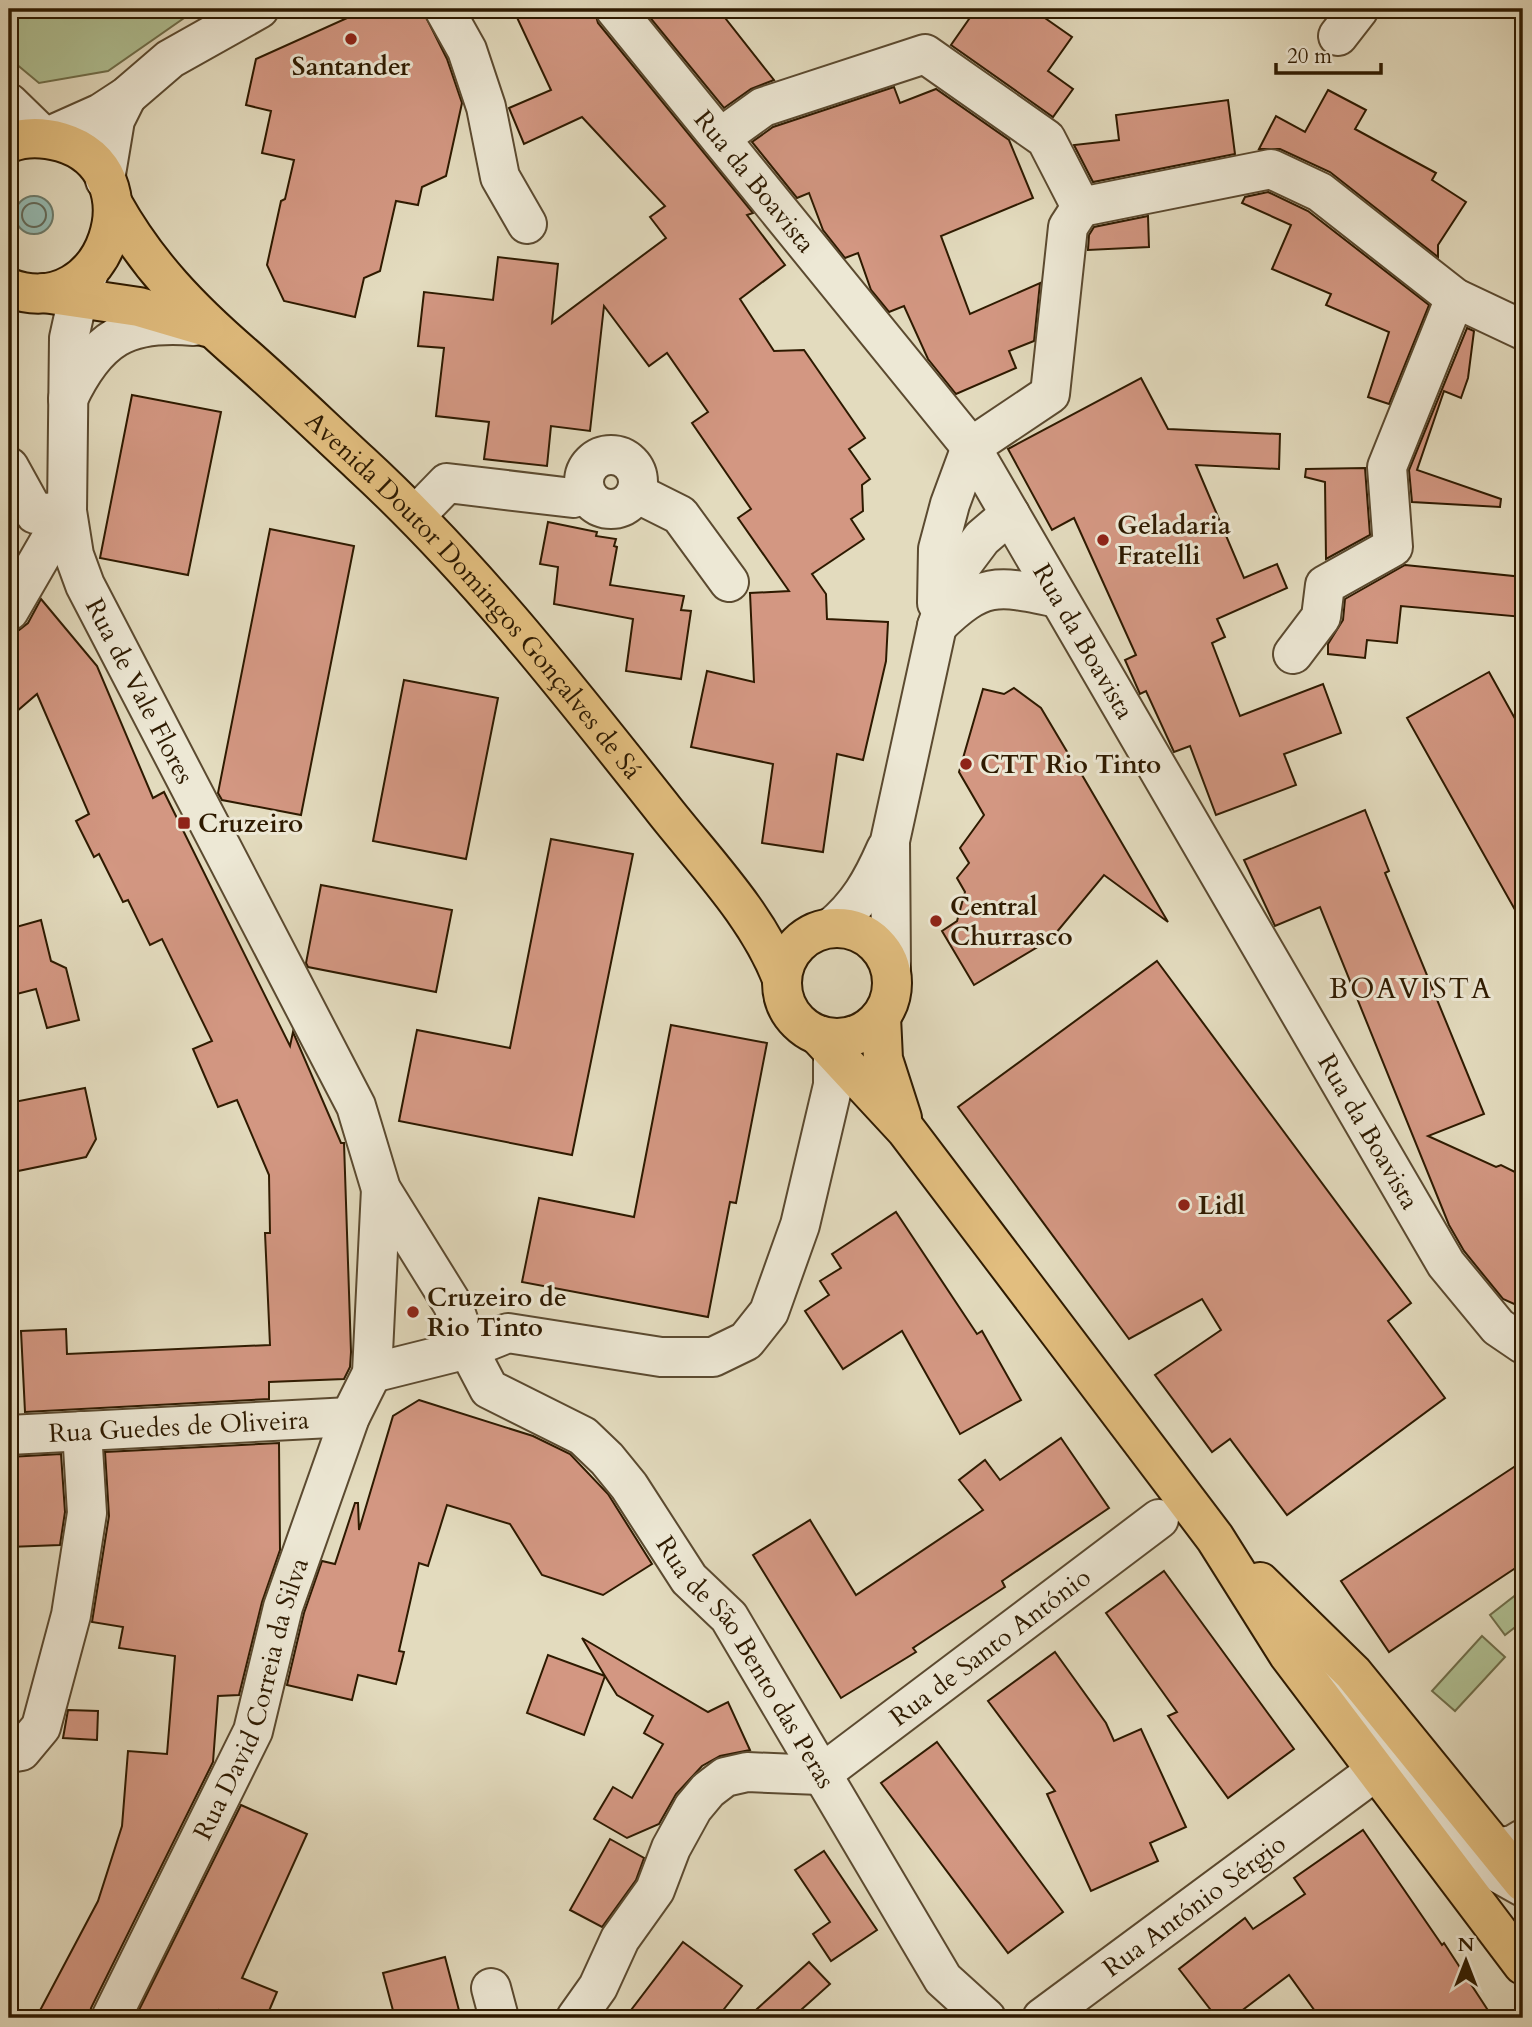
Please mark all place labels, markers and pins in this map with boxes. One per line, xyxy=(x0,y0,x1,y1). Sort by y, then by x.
marker: Santander xyxy=(343,31,359,47)
place label: Santander xyxy=(292,49,411,84)
place label: Geladaria Fratelli xyxy=(1117,508,1231,573)
marker: Geladaria Fratelli xyxy=(1095,532,1111,548)
place label: CTT Rio Tinto xyxy=(980,747,1161,782)
marker: CTT Rio Tinto xyxy=(958,756,974,772)
place label: Cruzeiro xyxy=(198,806,303,841)
marker: Cruzeiro xyxy=(176,815,192,831)
place label: Central Churrasco xyxy=(950,889,1073,954)
marker: Central Churrasco xyxy=(928,913,944,929)
place label: Lidl xyxy=(1198,1188,1246,1223)
marker: Lidl xyxy=(1176,1197,1192,1213)
place label: Cruzeiro de Rio Tinto xyxy=(427,1280,567,1345)
marker: Cruzeiro de Rio Tinto xyxy=(405,1304,421,1320)

